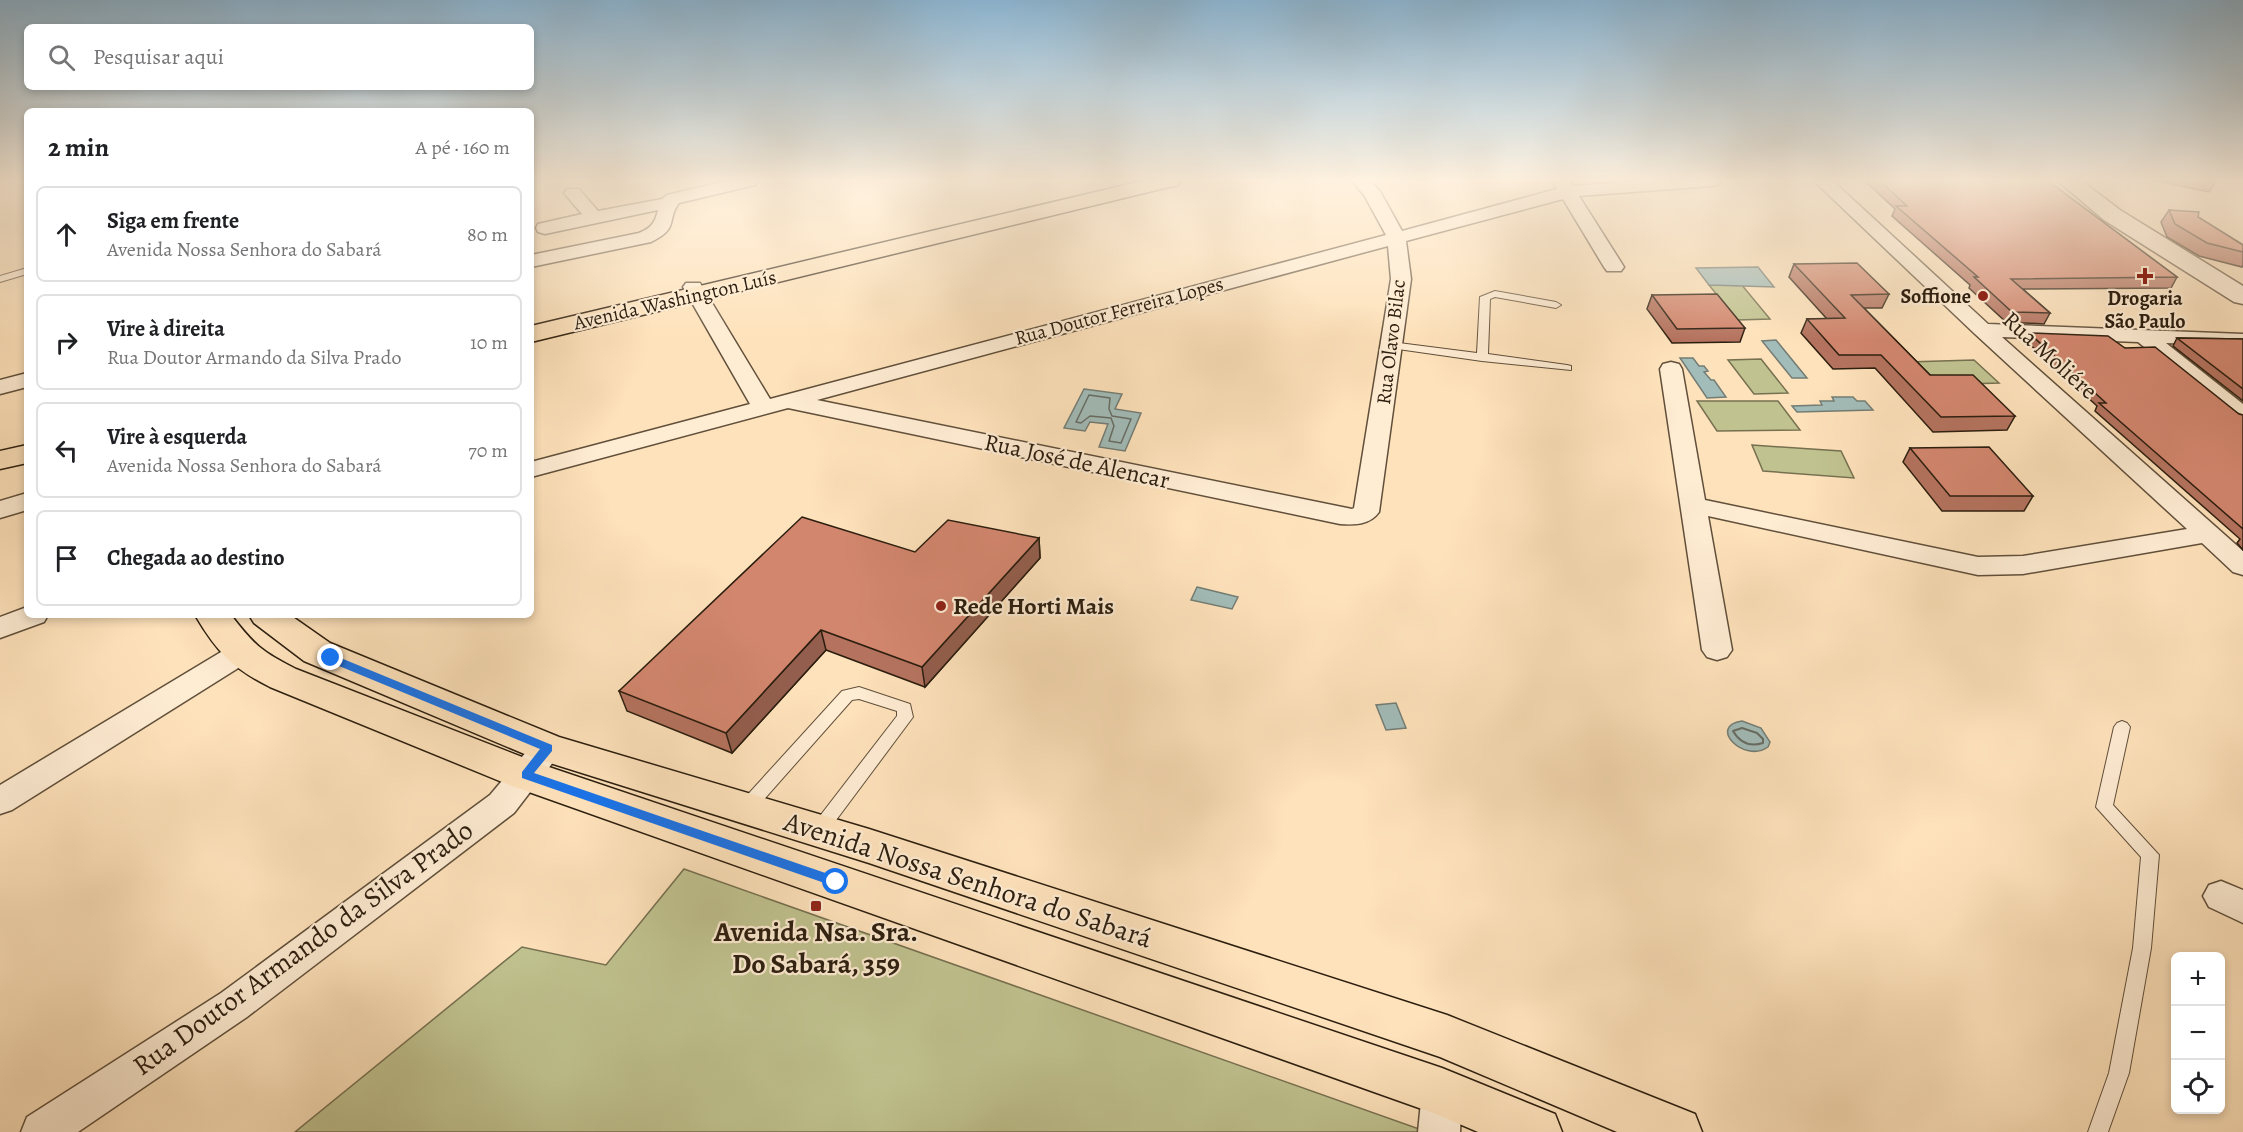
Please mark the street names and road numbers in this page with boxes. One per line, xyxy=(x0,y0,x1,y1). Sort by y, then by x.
street label: Avenida Washington Luís xyxy=(570,264,779,337)
street label: Rua Doutor Ferreira Lopes xyxy=(1012,270,1226,352)
street label: Rua Olavo Bilac xyxy=(1370,278,1412,406)
street label: Rua Moliére xyxy=(1996,304,2104,406)
street label: Rua José de Alencar xyxy=(981,426,1173,496)
street label: Avenida Nossa Senhora do Sabará xyxy=(778,802,1157,957)
street label: Rua Doutor Armando da Silva Prado xyxy=(125,812,481,1084)

